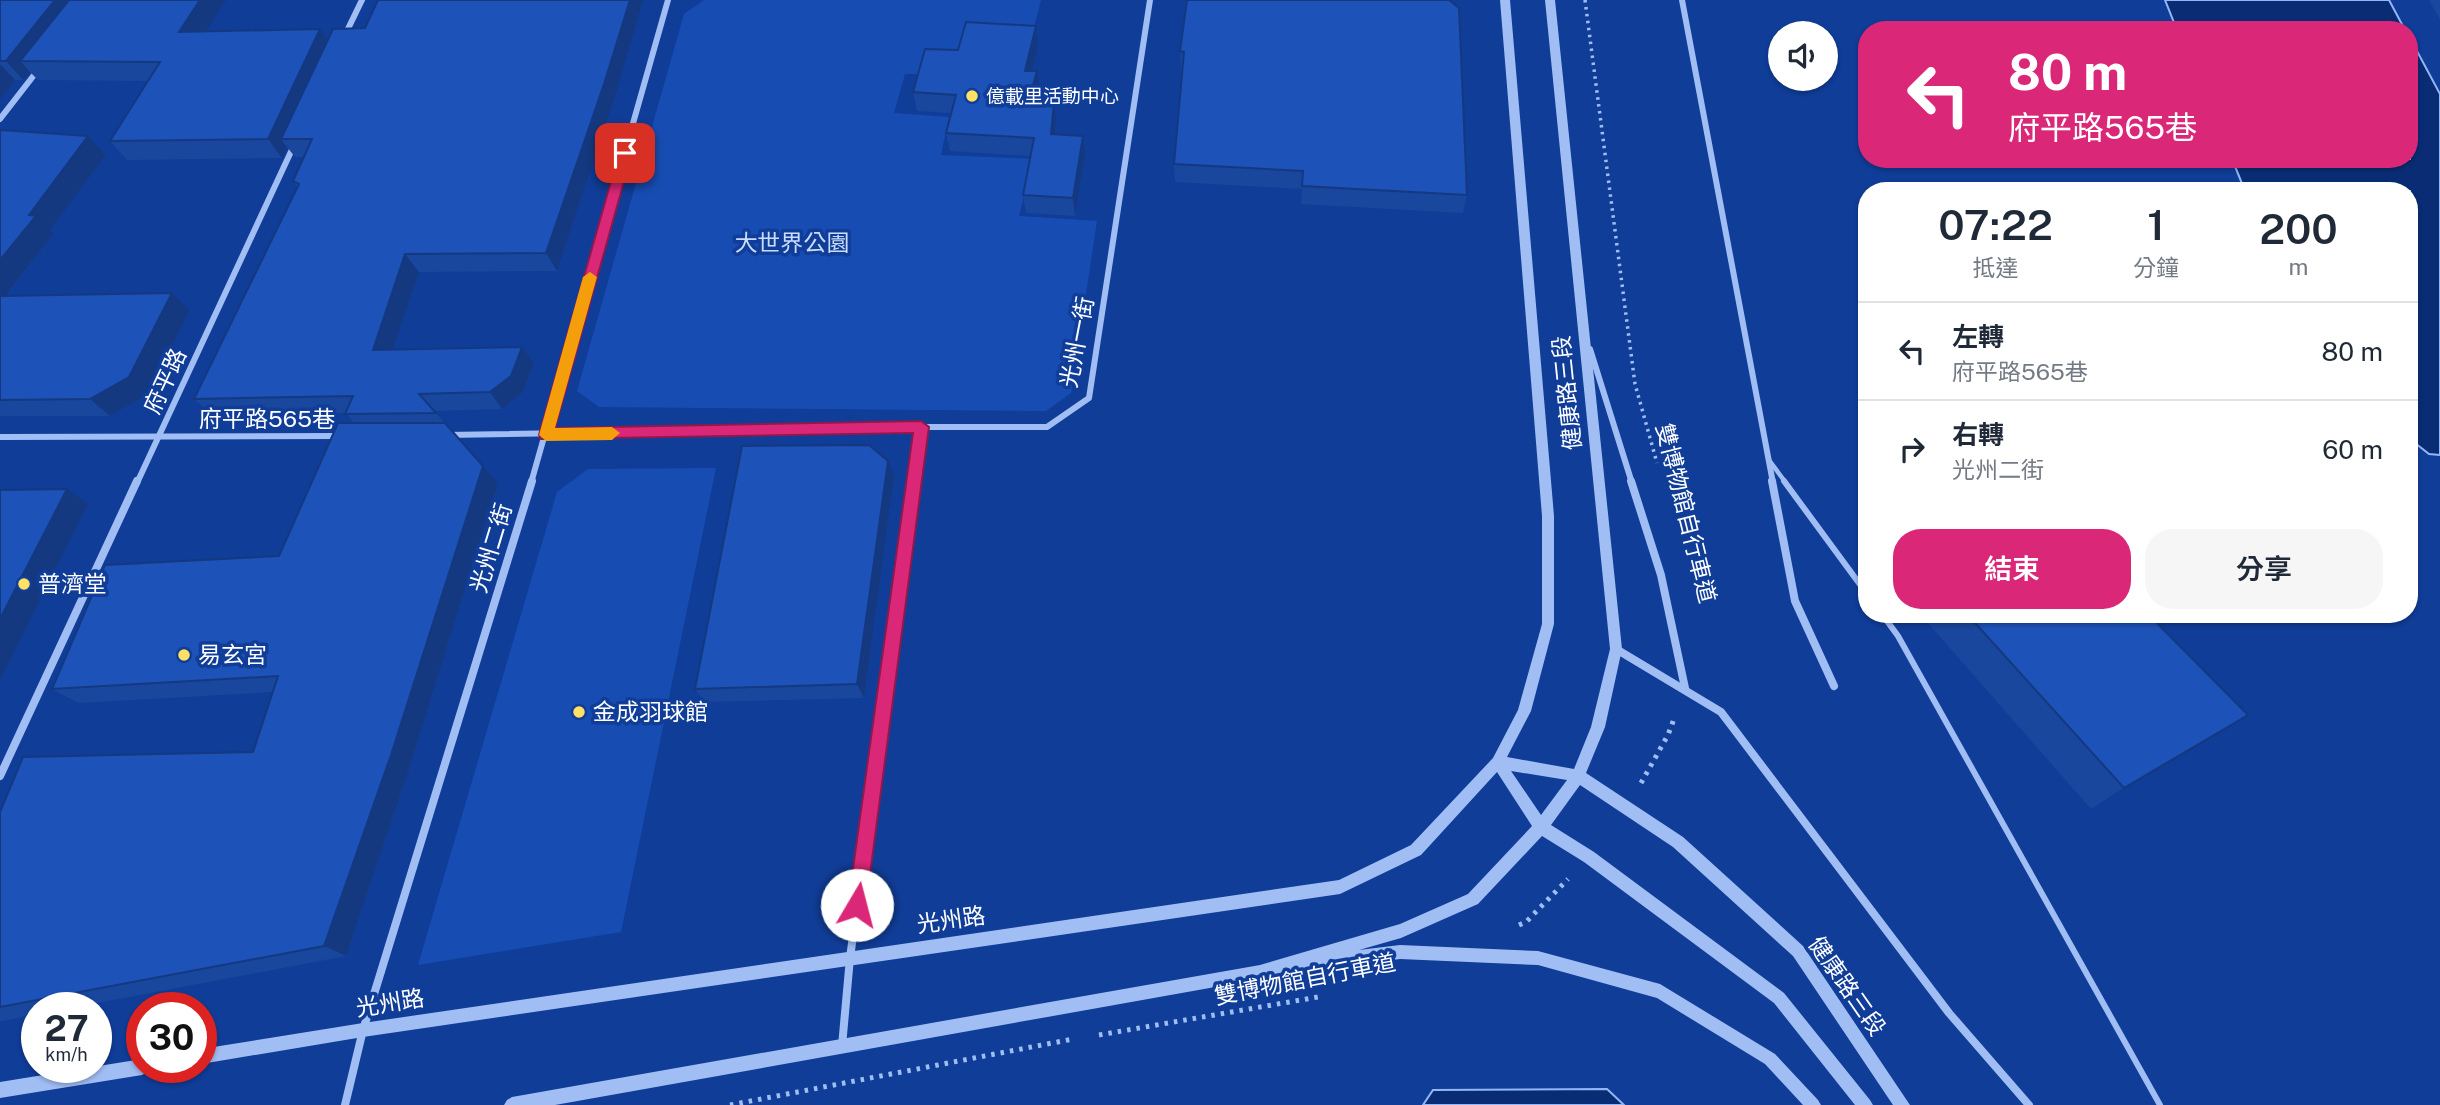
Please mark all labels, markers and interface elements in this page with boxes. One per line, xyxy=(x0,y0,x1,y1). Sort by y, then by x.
map controls xyxy=(1768,21,1838,91)
button: sound xyxy=(1768,21,1838,91)
text: 80 m xyxy=(2008,43,2127,101)
icon: left xyxy=(1893,49,1984,140)
place label: 億載里活動中心 xyxy=(986,85,1119,107)
marker: 億載里活動中心 xyxy=(964,88,980,104)
text: 府平路565巷 xyxy=(2008,109,2197,146)
pin xyxy=(595,123,655,183)
icon: arrive xyxy=(606,134,644,172)
text: 07:22 xyxy=(1938,200,2053,249)
text: 1 xyxy=(2147,200,2165,249)
text: 200 xyxy=(2259,204,2338,253)
park label: 大世界公園 xyxy=(735,229,850,256)
text: m xyxy=(2289,253,2308,280)
text: 抵達 xyxy=(1973,254,2019,281)
text: 分鐘 xyxy=(2133,254,2179,281)
street label: 光州一街 xyxy=(1054,294,1099,390)
text: 左轉 xyxy=(1952,321,2004,352)
icon: left xyxy=(1893,332,1931,370)
street label: 健康路三段 xyxy=(1547,334,1586,452)
text: 80 m xyxy=(2322,336,2383,367)
street label: 府平路 xyxy=(138,344,191,418)
text: 府平路565巷 xyxy=(1952,358,2088,385)
street label: 府平路565巷 xyxy=(199,405,335,432)
text: 右轉 xyxy=(1952,419,2004,450)
street label: 雙博物館自行車道 xyxy=(1651,420,1722,605)
icon: right xyxy=(1893,430,1931,468)
text: 60 m xyxy=(2322,434,2383,465)
text: 光州二街 xyxy=(1952,456,2044,483)
street label: 光州二街 xyxy=(464,500,517,596)
button: 結束 xyxy=(1893,529,2131,609)
button: 分享 xyxy=(2145,529,2383,609)
place label: 普濟堂 xyxy=(38,570,107,597)
marker: 普濟堂 xyxy=(16,576,32,592)
place label: 易玄宮 xyxy=(198,641,267,668)
marker: 易玄宮 xyxy=(176,647,192,663)
place label: 金成羽球館 xyxy=(593,698,708,725)
marker: 金成羽球館 xyxy=(571,704,587,720)
position arrow xyxy=(820,868,894,942)
street label: 光州路 xyxy=(915,901,987,938)
street label: 健康路三段 xyxy=(1803,931,1891,1041)
street label: 雙博物館自行車道 xyxy=(1212,948,1398,1009)
street label: 光州路 xyxy=(354,984,426,1021)
speed limit sign: 30 xyxy=(126,992,217,1083)
text: 27 xyxy=(44,1008,89,1049)
text: km/h xyxy=(45,1044,88,1065)

